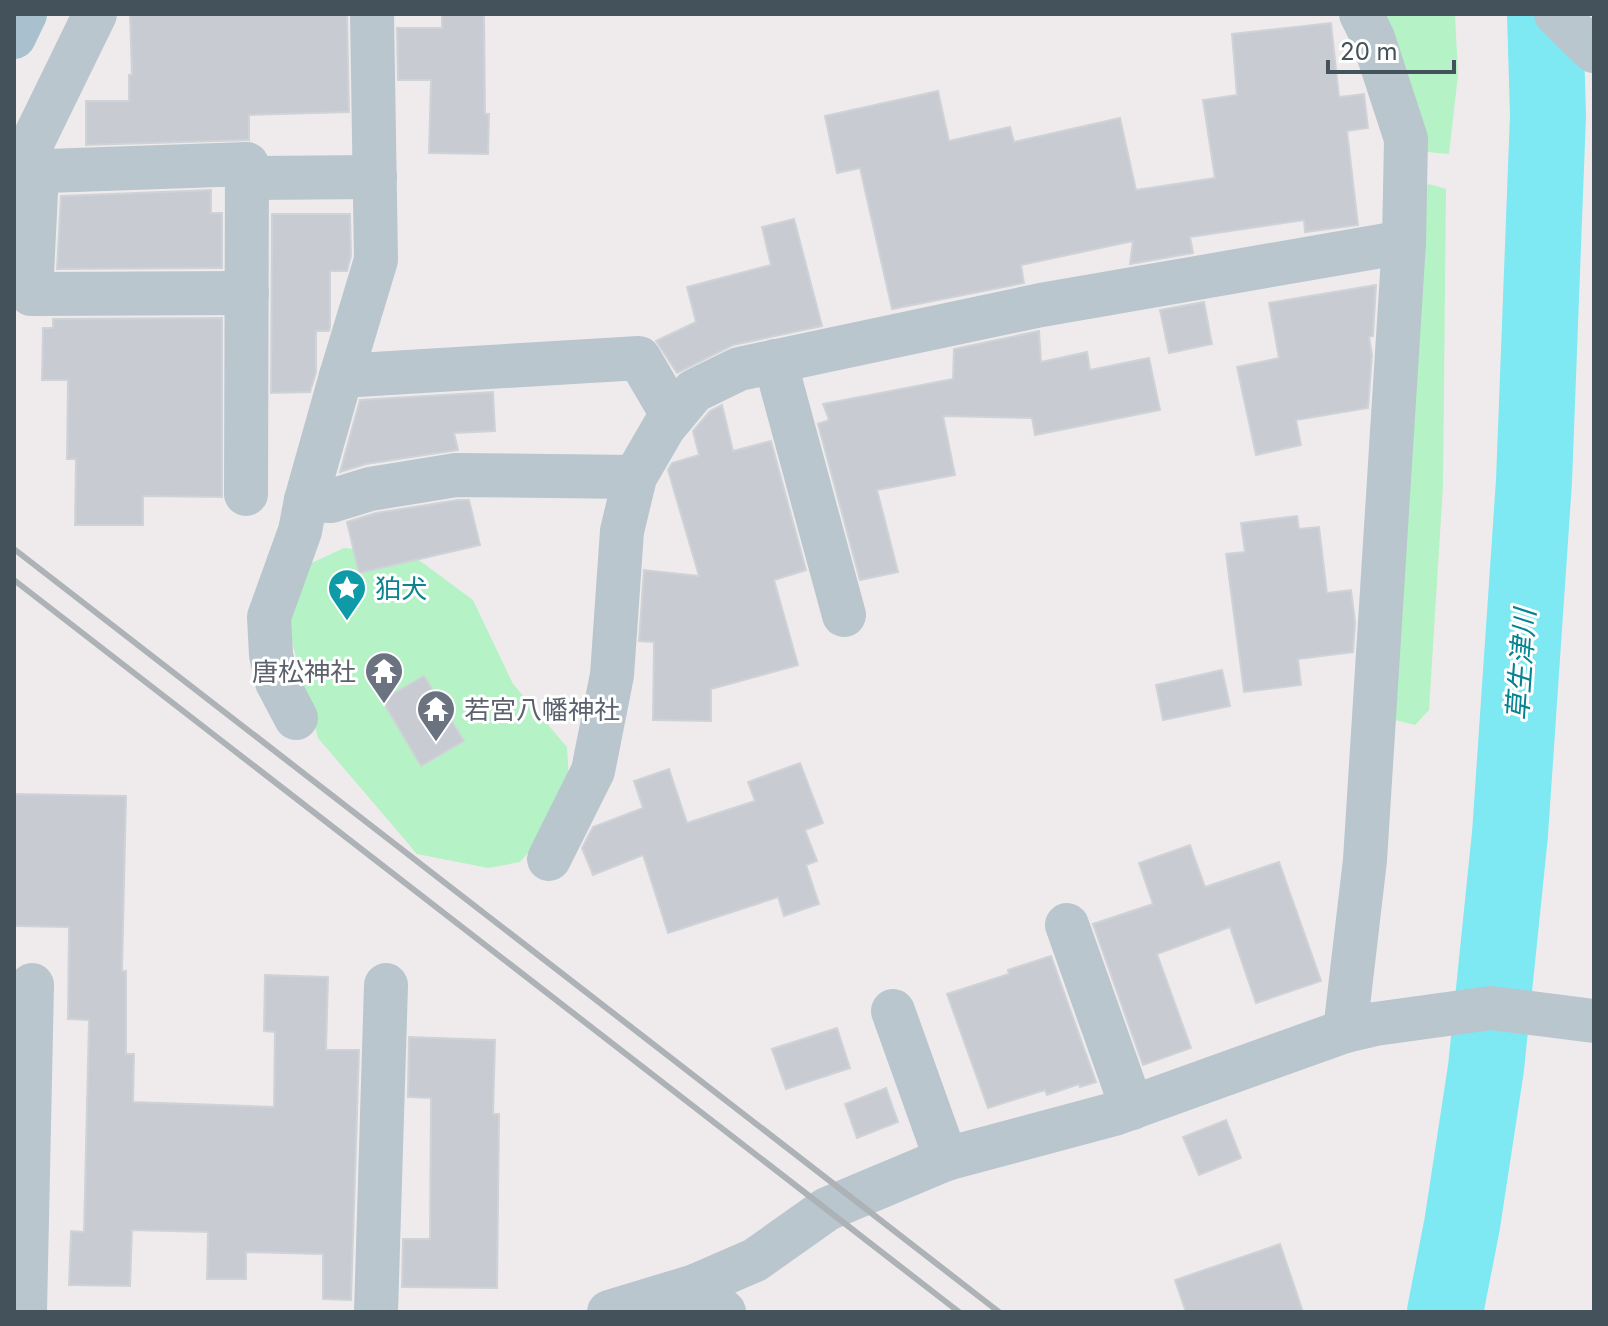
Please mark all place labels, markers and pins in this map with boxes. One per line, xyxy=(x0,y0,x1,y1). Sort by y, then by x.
place icon: 狛犬 xyxy=(326,567,368,622)
place label: 狛犬 xyxy=(375,573,427,604)
temple icon: 唐松神社 xyxy=(363,650,405,705)
place label: 唐松神社 xyxy=(252,656,356,687)
temple icon: 若宮八幡神社 xyxy=(415,688,457,743)
place label: 若宮八幡神社 xyxy=(464,694,620,725)

